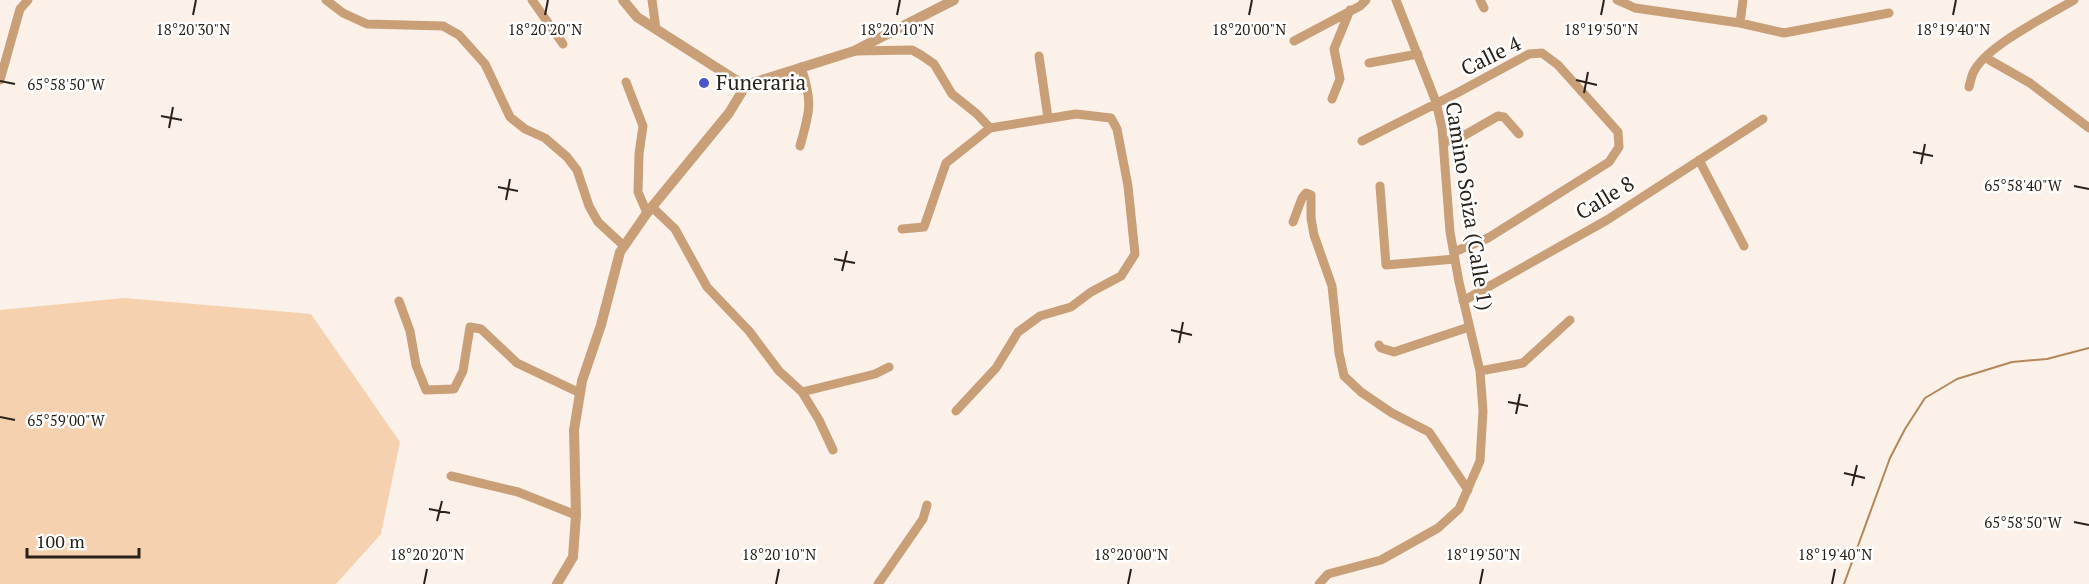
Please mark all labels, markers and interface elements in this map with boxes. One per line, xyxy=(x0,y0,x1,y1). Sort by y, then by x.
text: 18°20'30"N xyxy=(156,19,230,39)
text: 18°20'20"N xyxy=(508,19,582,39)
text: 18°20'10"N xyxy=(860,19,934,39)
text: 18°20'00"N xyxy=(1212,19,1286,39)
text: 18°19'50"N xyxy=(1564,19,1638,39)
text: 18°19'40"N xyxy=(1916,19,1990,39)
street label: Calle 4 xyxy=(1456,28,1526,82)
place label: Funeraria xyxy=(716,68,807,96)
text: 65°58'50"W xyxy=(27,74,106,94)
marker: Funeraria xyxy=(697,76,711,90)
street label: Camino Soiza (Calle 1) xyxy=(1440,99,1500,312)
street label: Calle 8 xyxy=(1570,169,1639,226)
text: 65°58'40"W xyxy=(1984,175,2063,195)
text: 65°59'00"W xyxy=(27,410,106,430)
text: 65°58'50"W xyxy=(1984,512,2063,532)
scale bar xyxy=(27,521,140,559)
text: 100 m xyxy=(36,529,85,553)
text: 18°20'20"N xyxy=(390,544,464,564)
text: 18°20'10"N xyxy=(742,544,816,564)
text: 18°20'00"N xyxy=(1094,544,1168,564)
text: 18°19'50"N xyxy=(1446,544,1520,564)
text: 18°19'40"N xyxy=(1798,544,1872,564)

